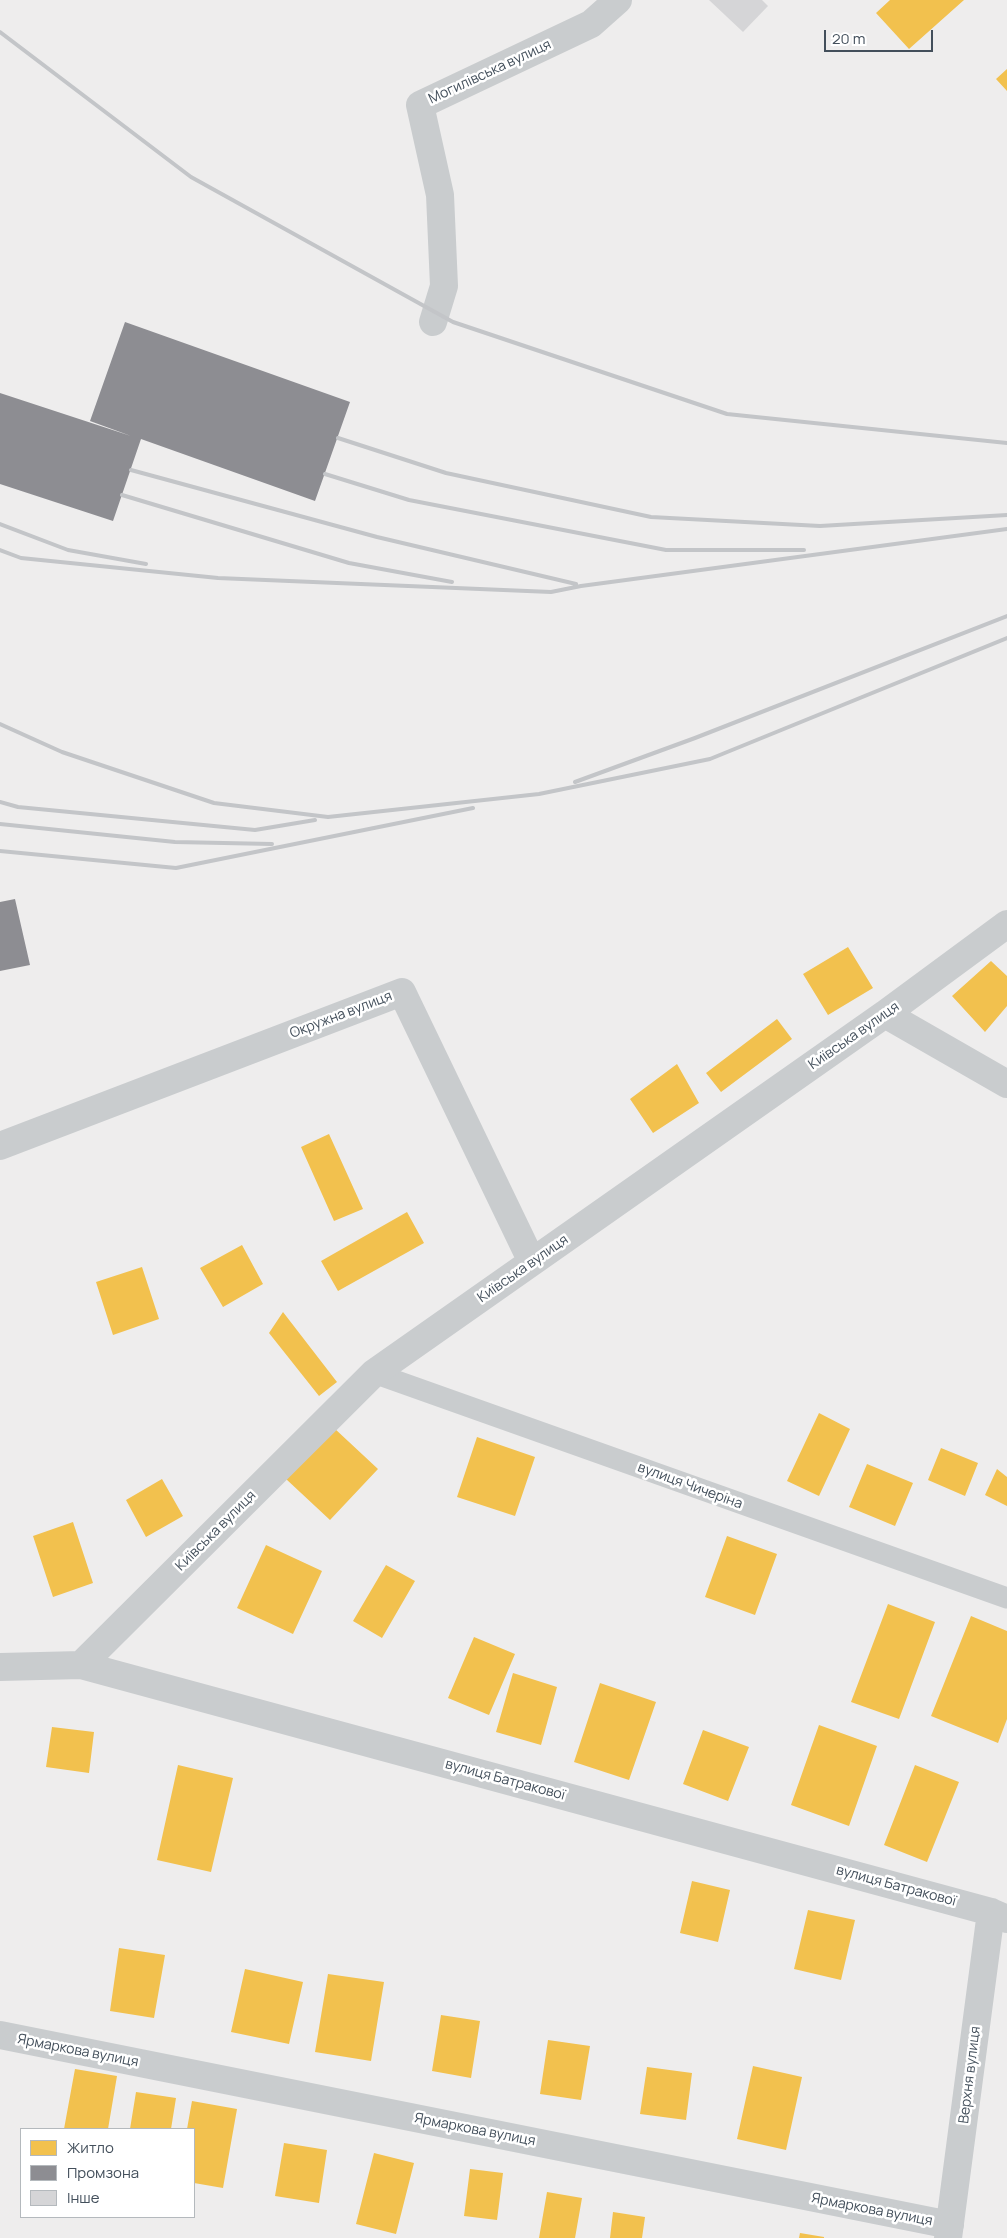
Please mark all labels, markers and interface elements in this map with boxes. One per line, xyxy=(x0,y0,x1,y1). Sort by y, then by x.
scale bar xyxy=(827,20,936,52)
text: 20 m xyxy=(832,28,865,49)
street label: Могилівська вулиця xyxy=(426,36,554,108)
street label: Окружна вулиця xyxy=(288,988,394,1042)
street label: Київська вулиця xyxy=(805,998,903,1074)
street label: Київська вулиця xyxy=(474,1231,572,1307)
street label: вулиця Чичеріна xyxy=(635,1459,745,1513)
street label: Київська вулиця xyxy=(172,1487,260,1575)
street label: вулиця Батракової xyxy=(443,1756,567,1804)
street label: вулиця Батракової xyxy=(834,1862,958,1910)
street label: Верхня вулиця xyxy=(956,2025,984,2125)
street label: Ярмаркова вулиця xyxy=(16,2031,140,2071)
street label: Ярмаркова вулиця xyxy=(413,2110,537,2150)
legend xyxy=(20,2128,195,2218)
text: Житло xyxy=(67,2137,114,2158)
text: Промзона xyxy=(67,2162,139,2183)
text: Інше xyxy=(67,2187,100,2208)
street label: Ярмаркова вулиця xyxy=(810,2190,934,2230)

